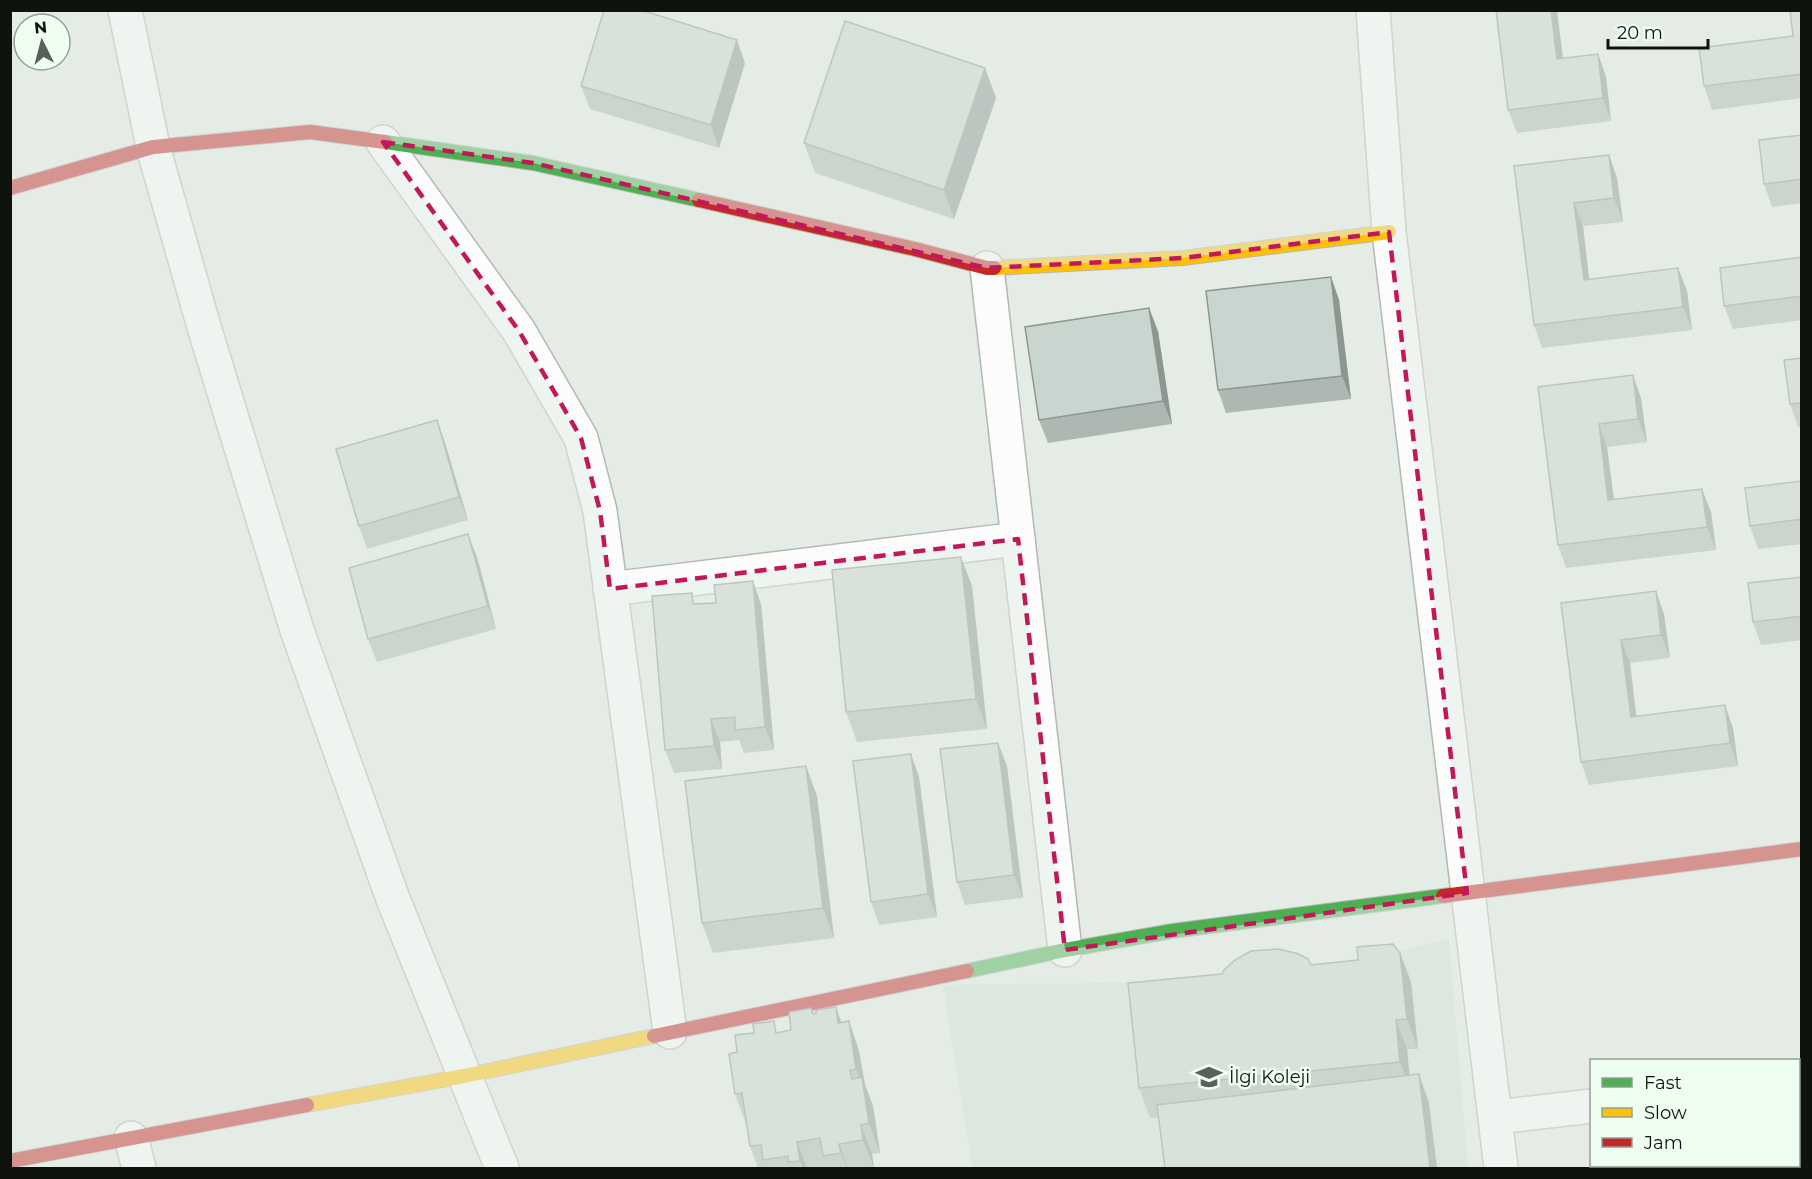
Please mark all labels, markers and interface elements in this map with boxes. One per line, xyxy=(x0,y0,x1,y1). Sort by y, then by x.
north arrow xyxy=(12,12,72,72)
scale bar xyxy=(1608,12,1708,50)
text: N xyxy=(33,17,48,38)
text: 20 m xyxy=(1617,22,1663,44)
legend xyxy=(1590,1059,1800,1167)
school or university icon: İlgi Koleji xyxy=(1194,1062,1224,1092)
place label: İlgi Koleji xyxy=(1229,1066,1310,1088)
text: Fast xyxy=(1644,1072,1682,1094)
text: Slow xyxy=(1644,1102,1687,1124)
text: Jam xyxy=(1643,1132,1683,1154)

